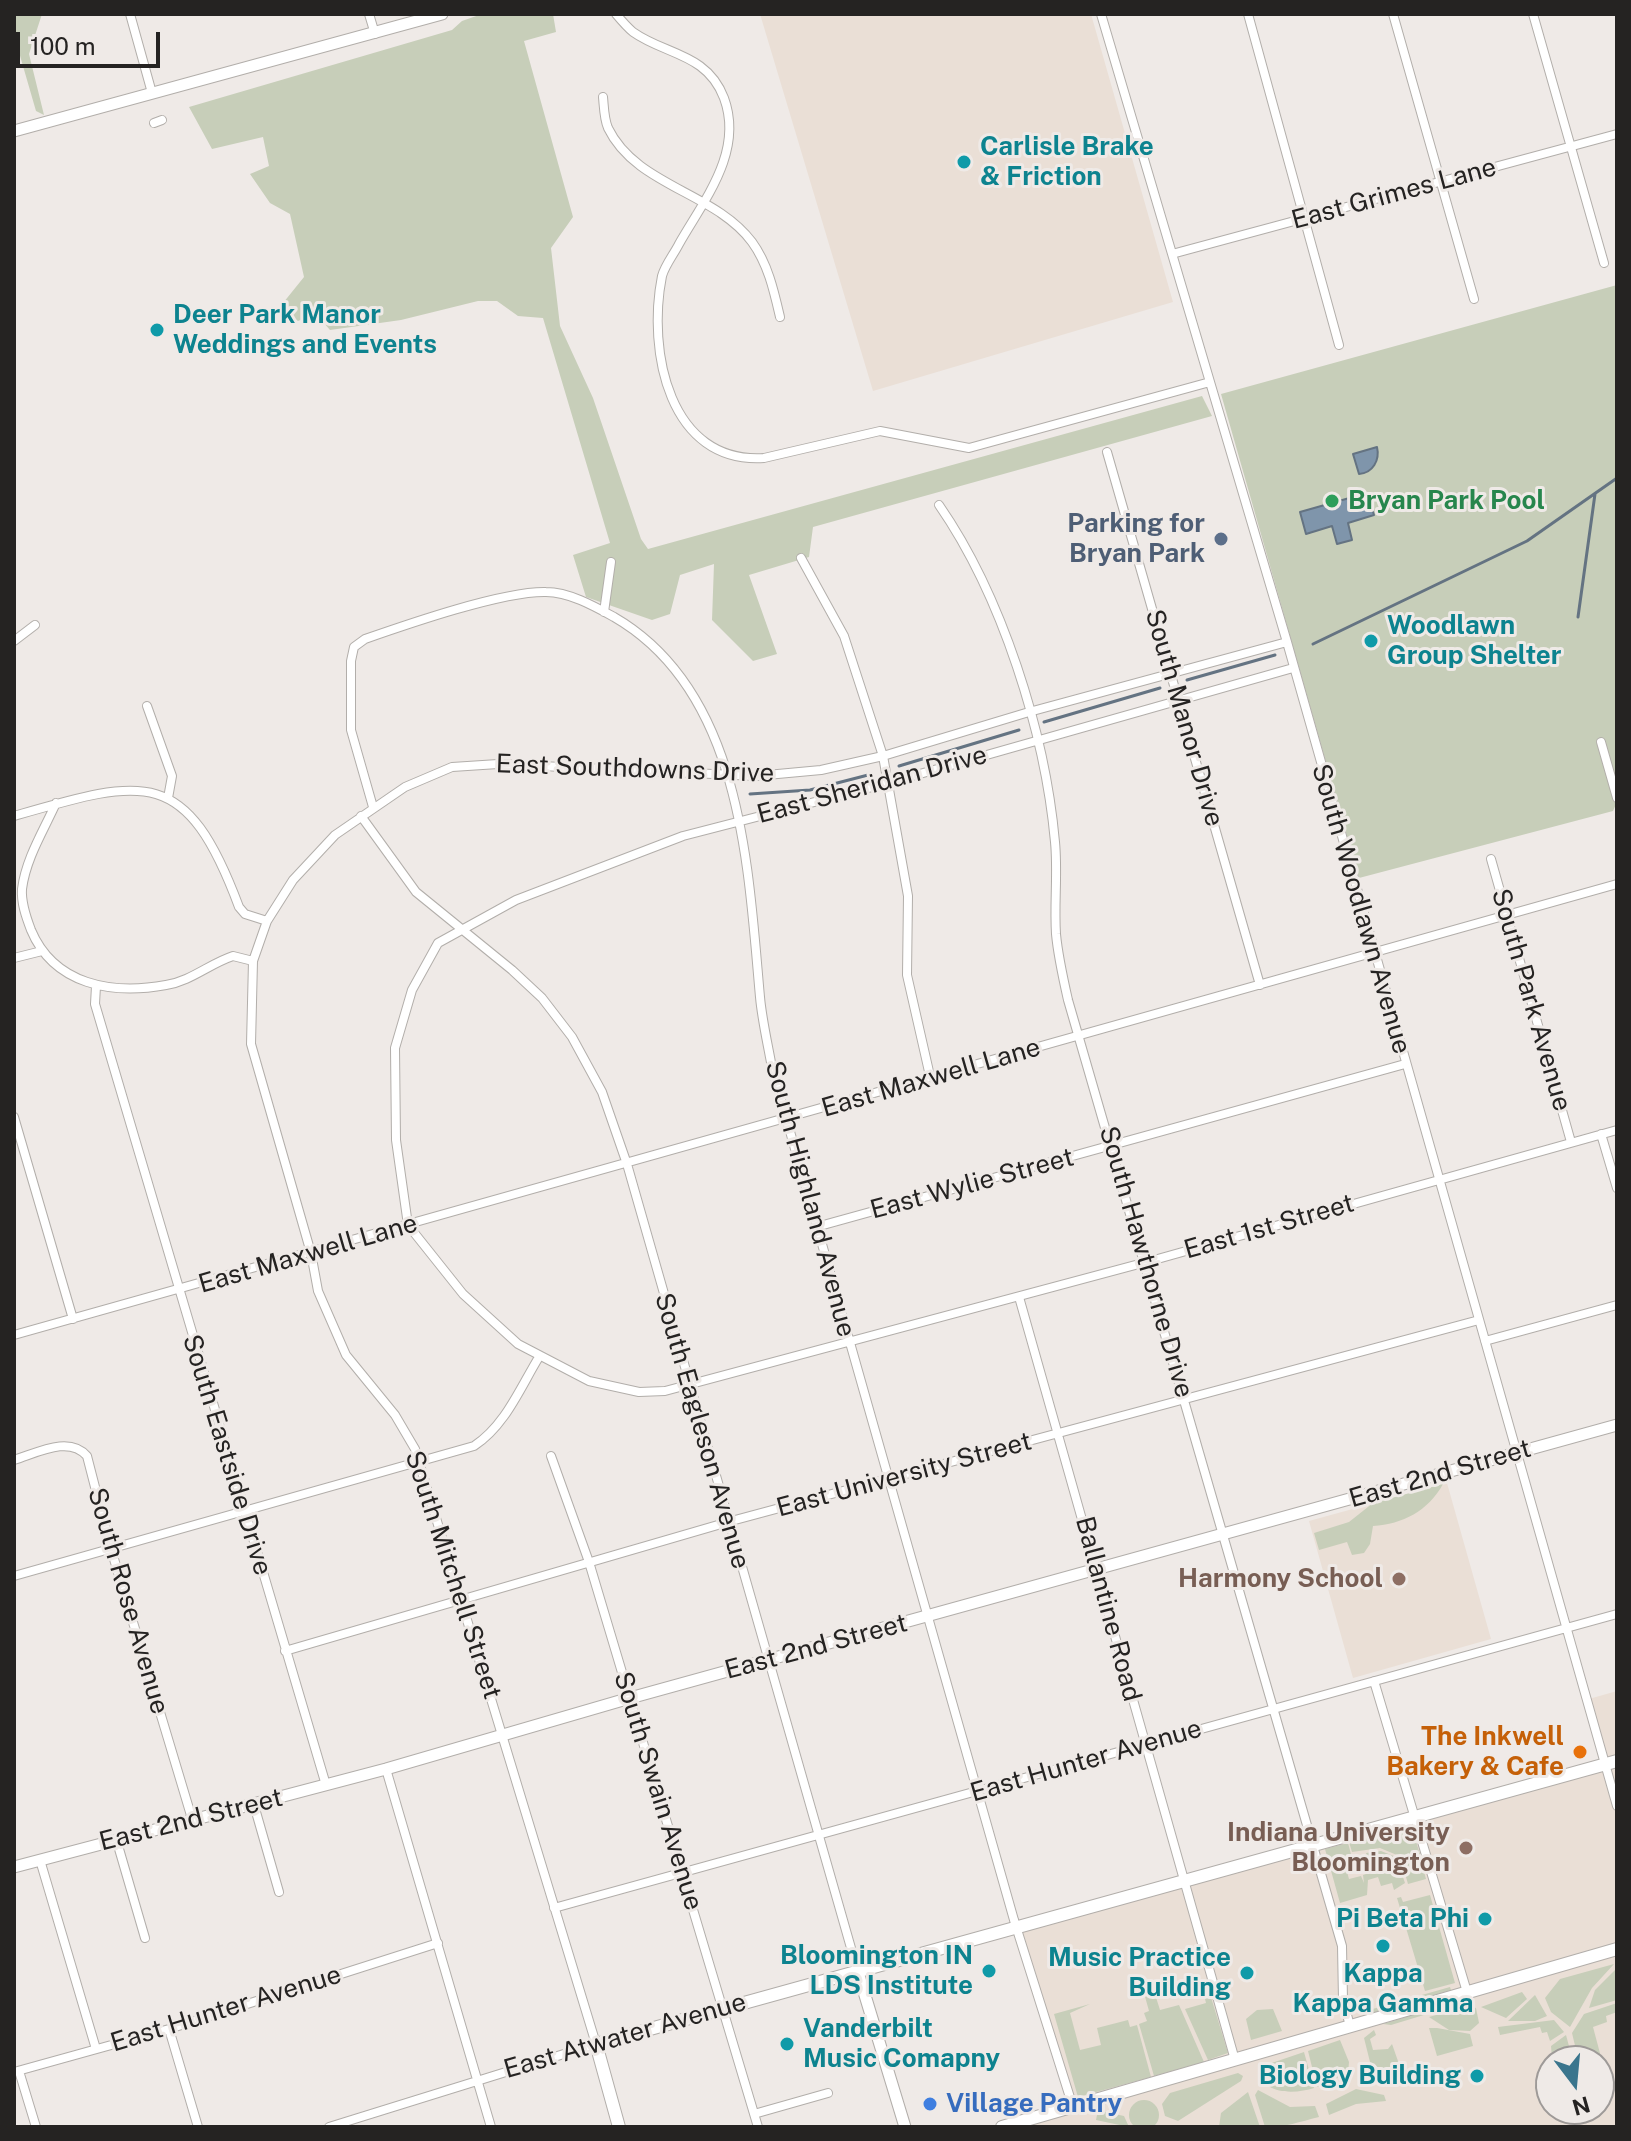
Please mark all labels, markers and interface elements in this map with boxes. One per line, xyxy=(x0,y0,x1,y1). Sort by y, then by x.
scale bar xyxy=(20,16,164,66)
text: 100 m xyxy=(30,32,96,60)
place label: Carlisle Brake & Friction xyxy=(980,131,1154,192)
street label: East Grimes Lane xyxy=(1288,152,1500,236)
marker: Carlisle Brake & Friction xyxy=(955,153,973,171)
place label: Deer Park Manor Weddings and Events xyxy=(173,299,437,360)
marker: Deer Park Manor Weddings and Events xyxy=(148,321,166,339)
place label: Bryan Park Pool xyxy=(1348,485,1545,517)
marker: Bryan Park Pool xyxy=(1323,492,1341,510)
place label: Parking for Bryan Park xyxy=(1067,508,1205,570)
marker: Parking for Bryan Park xyxy=(1212,530,1230,548)
street label: South Manor Drive xyxy=(1138,606,1230,830)
place label: Woodlawn Group Shelter xyxy=(1387,610,1562,672)
marker: Woodlawn Group Shelter xyxy=(1362,632,1380,650)
street label: East Sheridan Drive xyxy=(754,739,990,831)
street label: East Southdowns Drive xyxy=(495,749,775,789)
street label: South Woodlawn Avenue xyxy=(1305,761,1417,1057)
street label: South Park Avenue xyxy=(1484,885,1578,1115)
street label: East Maxwell Lane xyxy=(818,1032,1044,1124)
street label: South Highland Avenue xyxy=(758,1058,862,1340)
street label: South Hawthorne Drive xyxy=(1092,1123,1200,1401)
street label: East Wylie Street xyxy=(867,1142,1077,1226)
street label: East 1st Street xyxy=(1180,1188,1358,1266)
street label: East Maxwell Lane xyxy=(195,1208,421,1300)
street label: South Eagleson Avenue xyxy=(648,1290,756,1572)
street label: South Eastside Drive xyxy=(176,1331,278,1579)
street label: East University Street xyxy=(773,1426,1035,1524)
street label: East 2nd Street xyxy=(1345,1433,1535,1515)
street label: South Mitchell Street xyxy=(398,1447,508,1703)
street label: South Rose Avenue xyxy=(81,1484,175,1718)
street label: Ballantine Road xyxy=(1068,1513,1148,1705)
place label: Harmony School xyxy=(1178,1563,1383,1595)
marker: Harmony School xyxy=(1390,1570,1408,1588)
street label: East 2nd Street xyxy=(721,1608,911,1686)
street label: South Swain Avenue xyxy=(607,1668,709,1914)
street label: East Hunter Avenue xyxy=(967,1713,1205,1809)
place label: The Inkwell Bakery & Cafe xyxy=(1386,1721,1564,1782)
marker: The Inkwell Bakery & Cafe xyxy=(1571,1743,1589,1761)
street label: East 2nd Street xyxy=(96,1782,286,1858)
place label: Indiana University Bloomington xyxy=(1227,1817,1450,1878)
marker: Indiana University Bloomington xyxy=(1457,1839,1475,1857)
place label: Pi Beta Phi xyxy=(1336,1903,1469,1935)
marker: Pi Beta Phi xyxy=(1476,1910,1494,1928)
marker: Kappa Kappa Gamma xyxy=(1374,1937,1392,1955)
place label: Bloomington IN LDS Institute xyxy=(780,1940,973,2002)
place label: Music Practice Building xyxy=(1048,1942,1231,2004)
place label: Kappa Kappa Gamma xyxy=(1293,1958,1473,2020)
street label: East Hunter Avenue xyxy=(107,1959,345,2059)
marker: Bloomington IN LDS Institute xyxy=(980,1962,998,1980)
marker: Music Practice Building xyxy=(1238,1964,1256,1982)
street label: East Atwater Avenue xyxy=(500,1986,750,2086)
place label: Vanderbilt Music Comapny xyxy=(803,2013,1000,2074)
marker: Vanderbilt Music Comapny xyxy=(778,2035,796,2053)
north arrow xyxy=(1535,2045,1615,2125)
place label: Biology Building xyxy=(1259,2060,1461,2092)
marker: Biology Building xyxy=(1468,2067,1486,2085)
place label: Village Pantry xyxy=(946,2088,1122,2120)
text: N xyxy=(1569,2091,1593,2121)
marker: Village Pantry xyxy=(921,2095,939,2113)

